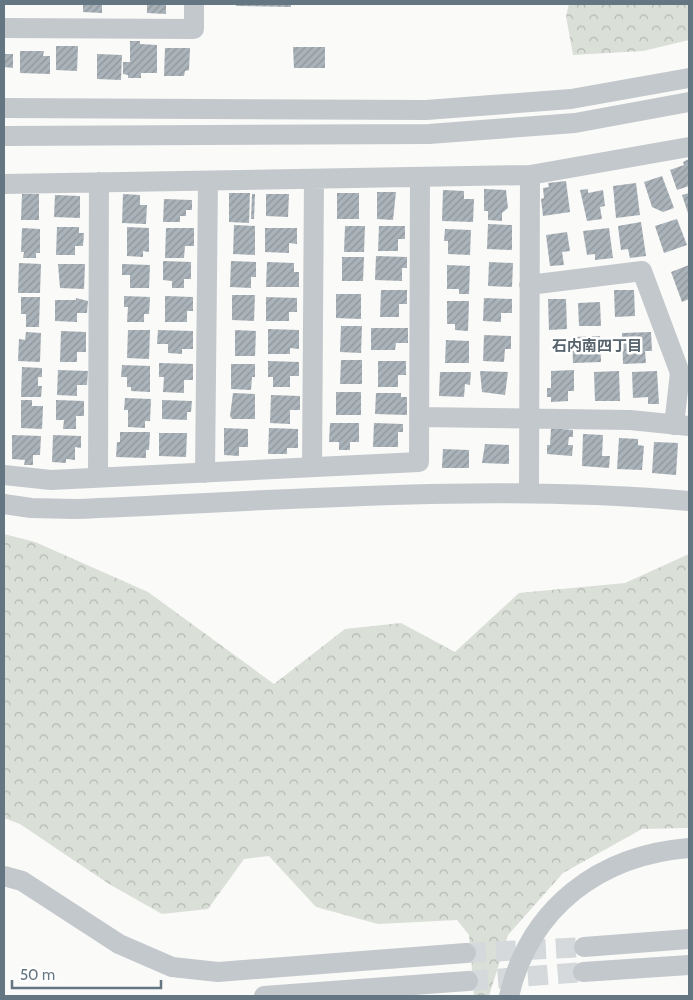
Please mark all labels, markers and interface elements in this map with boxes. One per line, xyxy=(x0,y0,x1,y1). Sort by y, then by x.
district label: 石内南四丁目 xyxy=(552,337,642,355)
scale bar xyxy=(12,958,161,990)
text: 50 m xyxy=(20,966,55,984)

